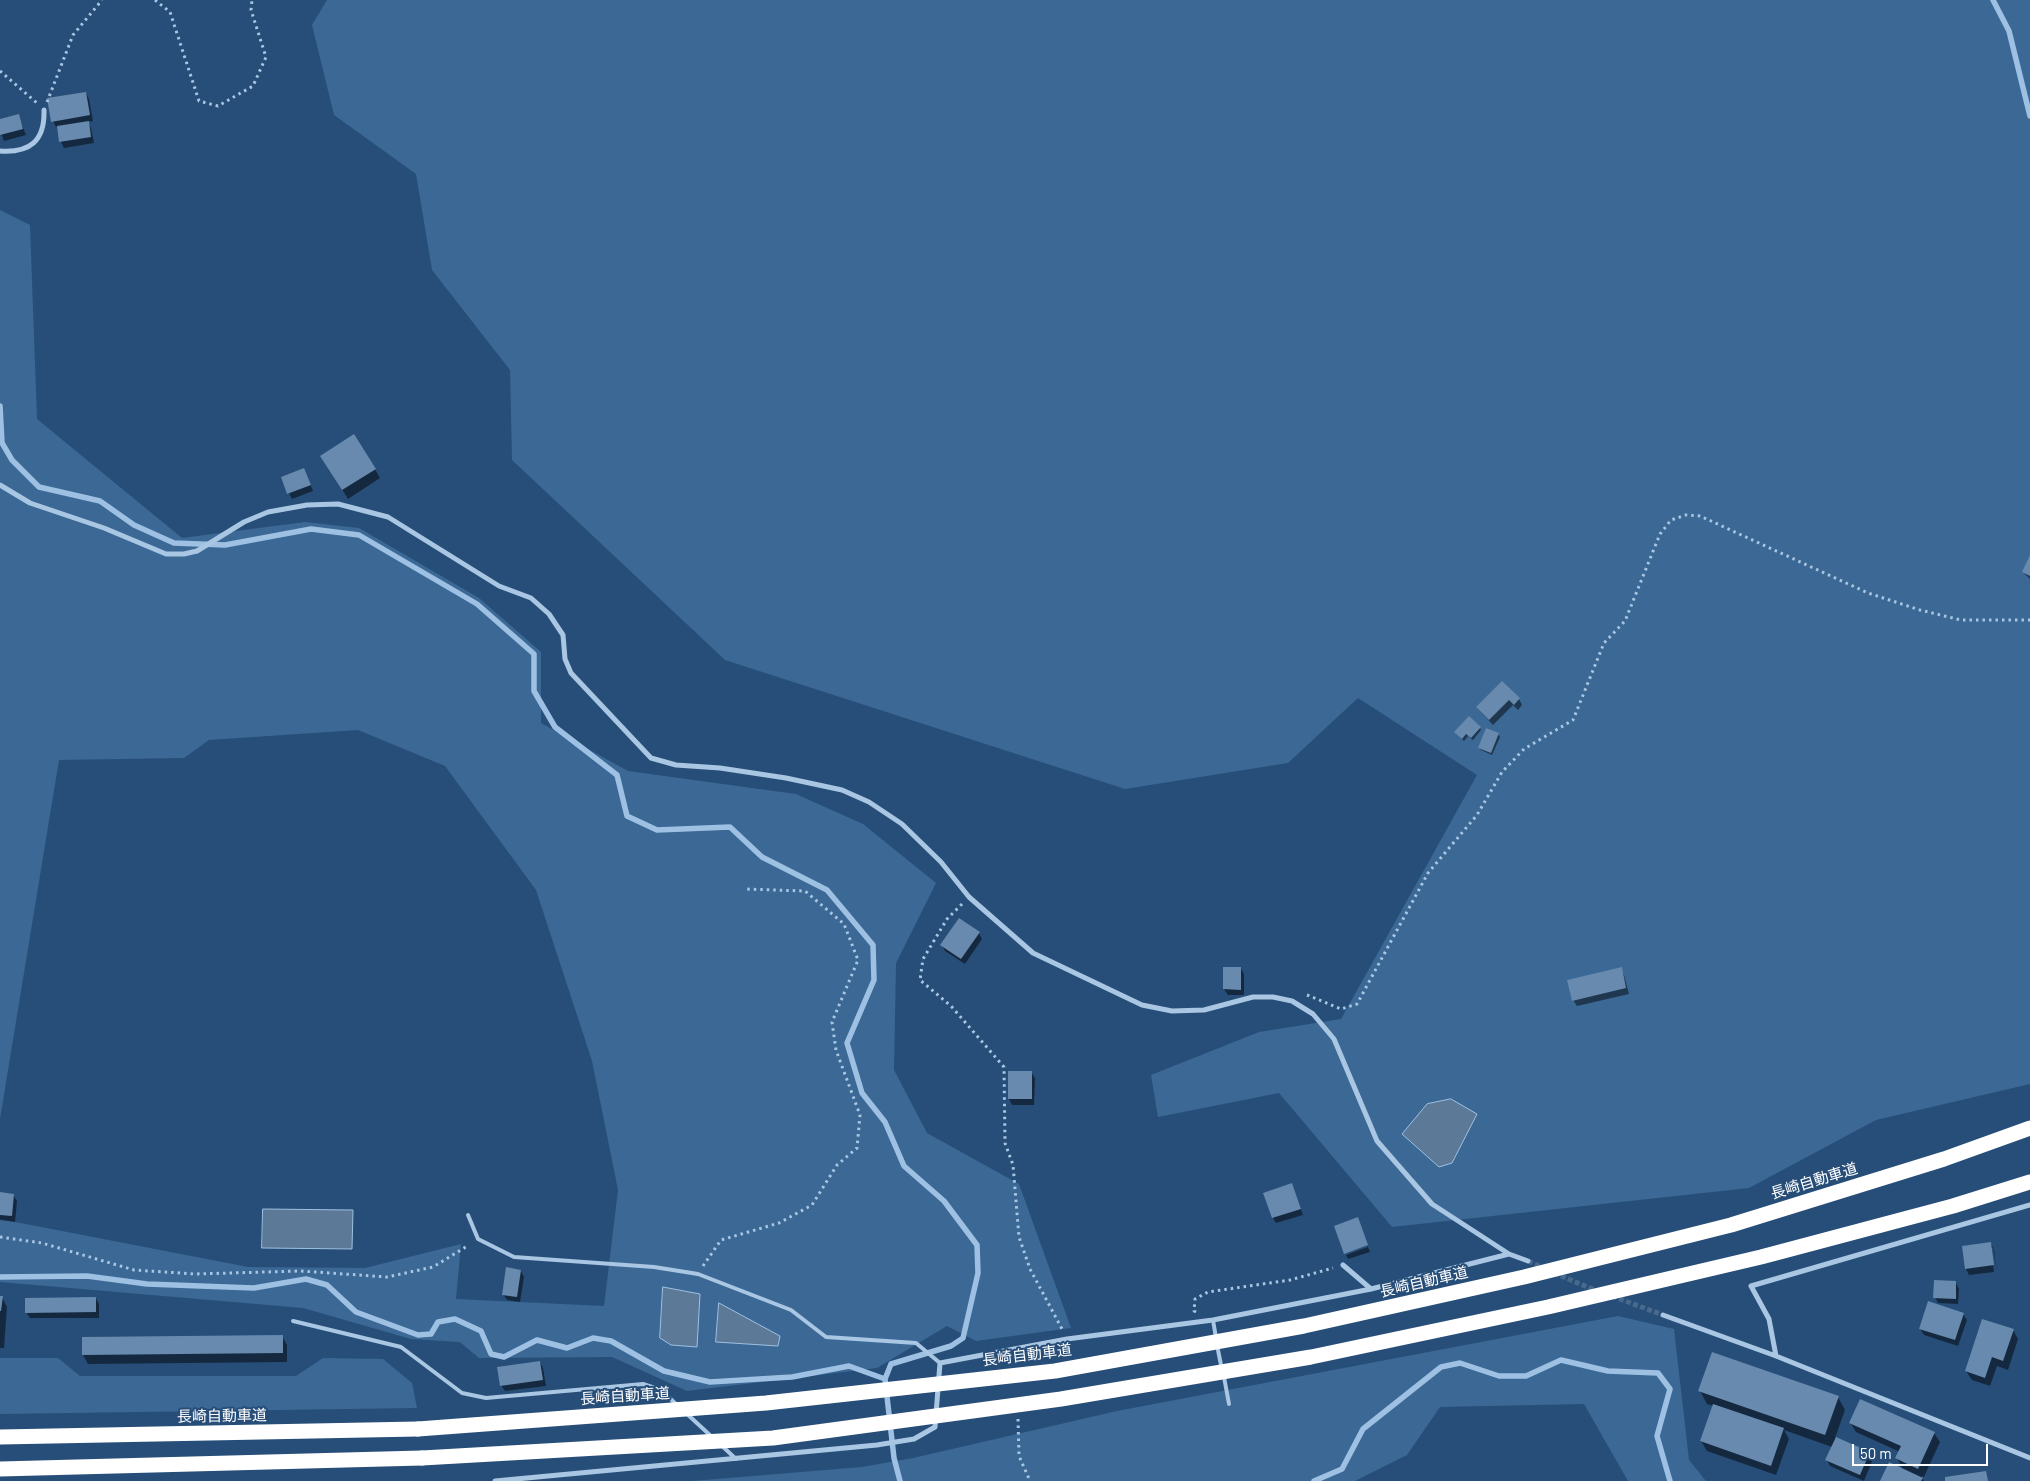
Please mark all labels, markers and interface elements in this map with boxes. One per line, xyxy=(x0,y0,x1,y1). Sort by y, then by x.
street label: 長崎自動車道 xyxy=(1768,1159,1860,1203)
street label: 長崎自動車道 xyxy=(1378,1263,1470,1301)
street label: 長崎自動車道 xyxy=(981,1341,1073,1369)
street label: 長崎自動車道 xyxy=(579,1384,671,1408)
street label: 長崎自動車道 xyxy=(177,1406,267,1426)
scale bar xyxy=(1855,1434,1991,1466)
text: 50 m xyxy=(1860,1444,1892,1462)

